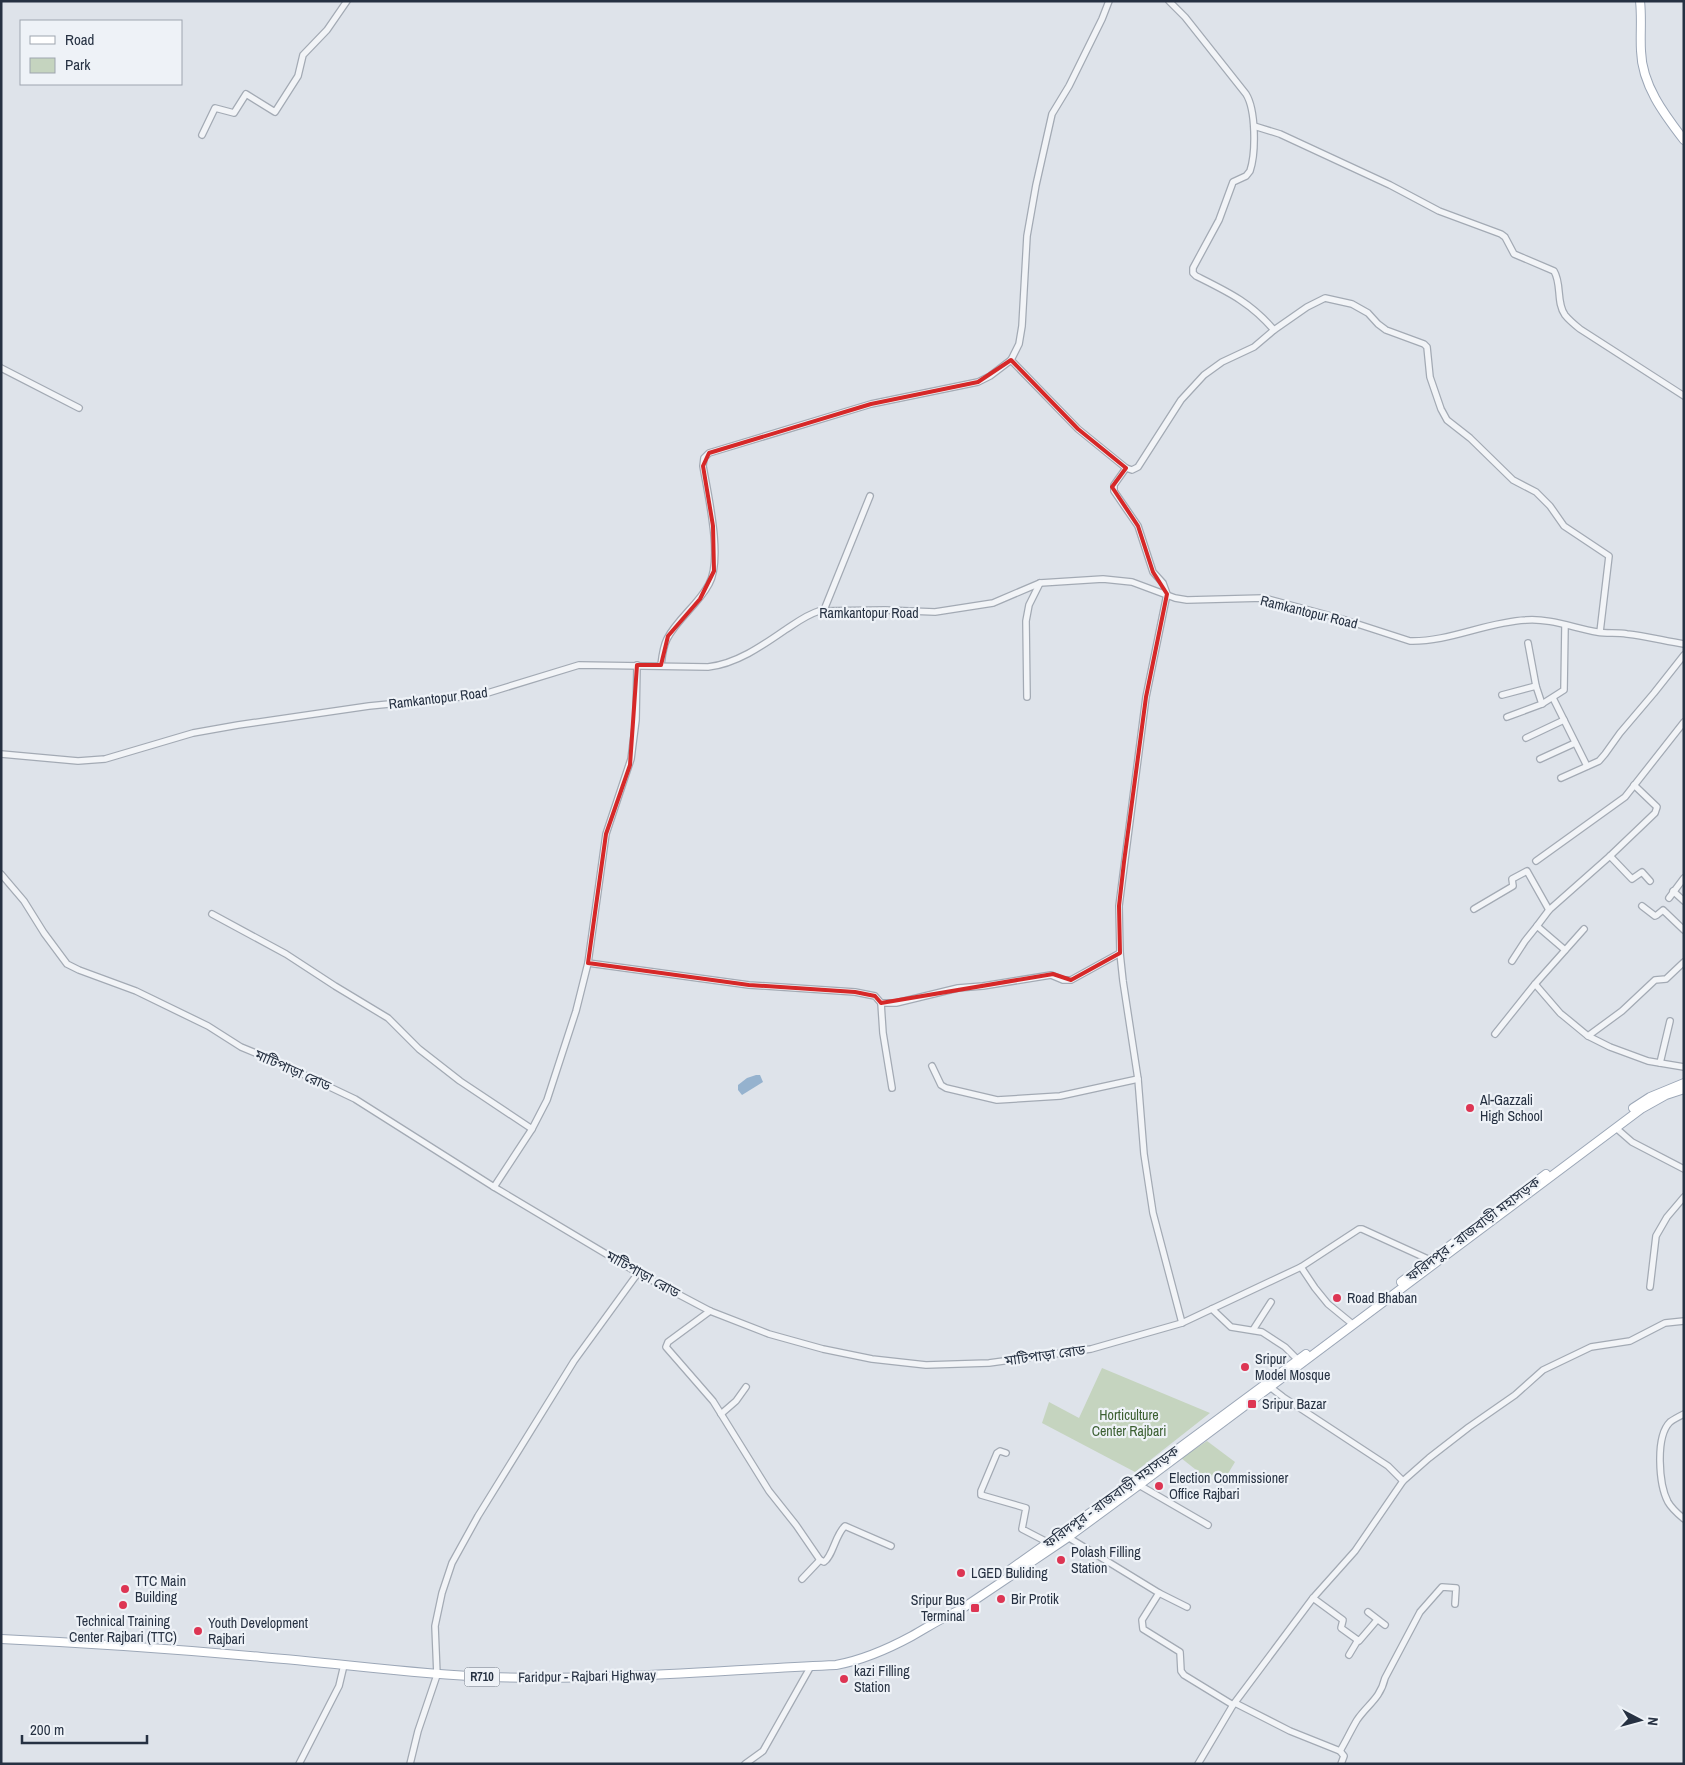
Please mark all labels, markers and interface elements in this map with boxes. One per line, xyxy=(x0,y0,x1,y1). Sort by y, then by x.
legend xyxy=(20,20,182,85)
text: Road xyxy=(65,29,94,50)
text: Park xyxy=(65,54,91,75)
street label: Ramkantopur Road xyxy=(1259,591,1359,633)
street label: Ramkantopur Road xyxy=(819,604,919,622)
street label: Ramkantopur Road xyxy=(388,683,488,713)
street label: মাটিপাড়া রোড xyxy=(251,1045,335,1095)
place label: Al-Gazzali High School xyxy=(1479,1091,1543,1125)
marker: Al-Gazzali High School xyxy=(1464,1102,1476,1114)
street label: ফরিদপুর - রাজবাড়ী মহাসড়ক xyxy=(1402,1172,1544,1286)
street label: মাটিপাড়া রোড xyxy=(602,1246,684,1302)
place label: Road Bhaban xyxy=(1347,1289,1417,1307)
marker: Road Bhaban xyxy=(1331,1292,1343,1304)
street label: মাটিপাড়া রোড xyxy=(1002,1340,1088,1370)
place label: Sripur Model Mosque xyxy=(1255,1350,1330,1384)
marker: Sripur Model Mosque xyxy=(1239,1361,1251,1373)
place label: Sripur Bazar xyxy=(1262,1395,1327,1413)
marker: Sripur Bazar xyxy=(1246,1398,1258,1410)
park label: Horticulture Center Rajbari xyxy=(1092,1406,1166,1440)
street label: ফরিদপুর - রাজবাড়ী মহাসড়ক xyxy=(1039,1441,1183,1553)
place label: Election Commissioner Office Rajbari xyxy=(1169,1469,1288,1503)
marker: Election Commissioner Office Rajbari xyxy=(1153,1480,1165,1492)
place label: Polash Filling Station xyxy=(1071,1543,1141,1577)
marker: Polash Filling Station xyxy=(1055,1554,1067,1566)
place label: LGED Buliding xyxy=(971,1564,1048,1582)
marker: LGED Buliding xyxy=(955,1567,967,1579)
place label: TTC Main Building xyxy=(135,1572,186,1606)
marker: TTC Main Building xyxy=(119,1583,131,1595)
place label: Bir Protik xyxy=(1011,1590,1059,1608)
place label: Sripur Bus Terminal xyxy=(911,1591,965,1625)
marker: Bir Protik xyxy=(995,1593,1007,1605)
marker: Technical Training Center Rajbari (TTC) xyxy=(117,1599,129,1611)
marker: Sripur Bus Terminal xyxy=(969,1602,981,1614)
place label: Technical Training Center Rajbari (TTC) xyxy=(69,1612,177,1646)
place label: Youth Development Rajbari xyxy=(208,1614,308,1648)
marker: Youth Development Rajbari xyxy=(192,1625,204,1637)
place label: kazi Filling Station xyxy=(854,1662,910,1696)
street label: Faridpur - Rajbari Highway xyxy=(518,1666,656,1686)
road number: R710 xyxy=(464,1668,500,1686)
marker: kazi Filling Station xyxy=(838,1673,850,1685)
north arrow xyxy=(1615,1695,1665,1745)
scale bar xyxy=(22,1712,148,1744)
text: N xyxy=(1644,1716,1662,1726)
text: 200 m xyxy=(30,1719,64,1740)

